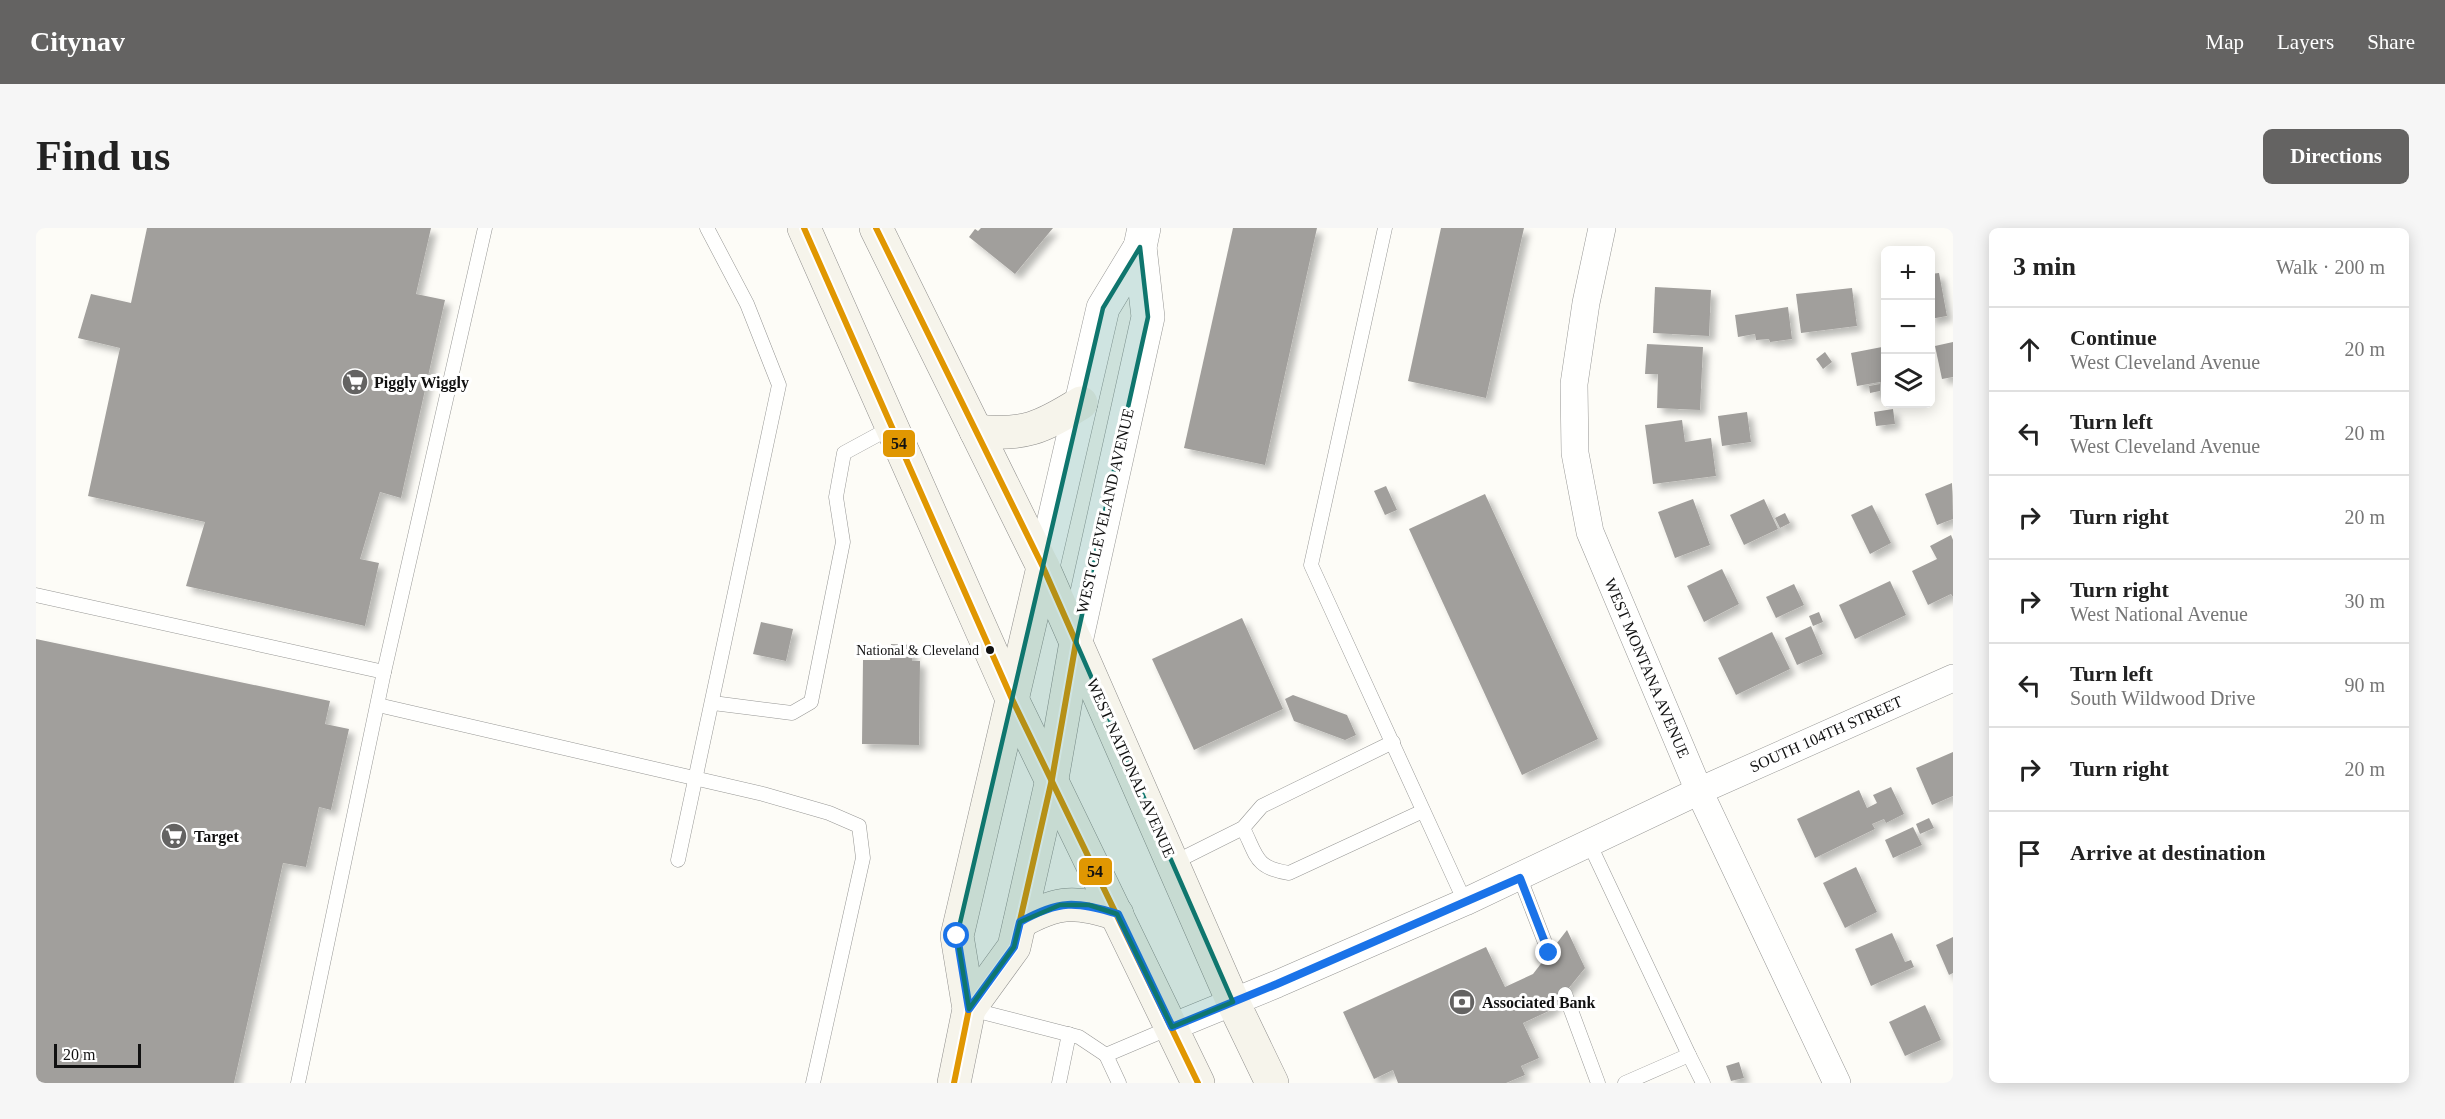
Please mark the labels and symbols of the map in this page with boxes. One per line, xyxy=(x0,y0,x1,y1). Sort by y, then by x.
supermarket icon: Piggly Wiggly xyxy=(340,367,370,397)
place label: Piggly Wiggly xyxy=(374,374,469,392)
street label: WEST CLEVELAND AVENUE xyxy=(1073,407,1137,615)
line badge: 54 xyxy=(882,429,916,458)
text: 54 xyxy=(891,435,907,452)
street label: WEST MONTANA AVENUE xyxy=(1601,576,1693,760)
place label: National & Cleveland xyxy=(856,643,979,658)
marker: National & Cleveland xyxy=(984,644,996,656)
street label: WEST NATIONAL AVENUE xyxy=(1084,676,1178,860)
street label: SOUTH 104TH STREET xyxy=(1747,693,1905,775)
supermarket icon: Target xyxy=(159,821,189,851)
place label: Target xyxy=(194,828,239,846)
line badge: 54 xyxy=(1078,857,1113,886)
text: 54 xyxy=(1087,863,1103,880)
route start xyxy=(943,922,969,948)
route end xyxy=(1535,939,1561,965)
bank icon: Associated Bank xyxy=(1447,987,1477,1017)
place label: Associated Bank xyxy=(1482,994,1595,1011)
scale bar xyxy=(54,1041,141,1068)

